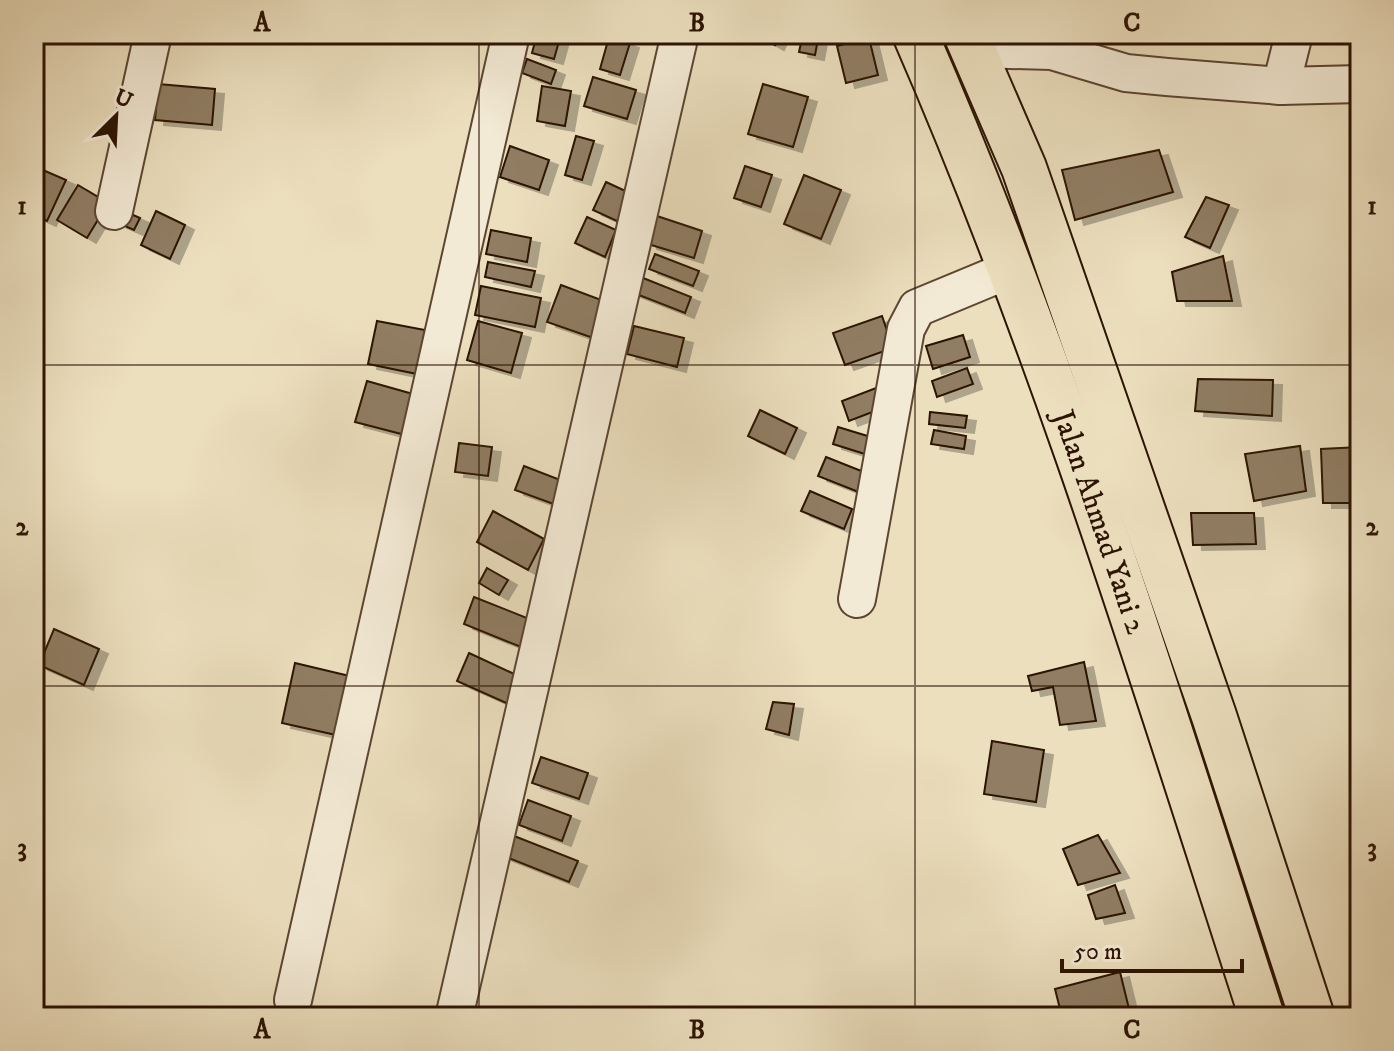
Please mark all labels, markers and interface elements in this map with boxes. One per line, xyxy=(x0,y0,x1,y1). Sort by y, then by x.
text: A xyxy=(253,7,272,40)
text: B xyxy=(689,7,705,40)
text: C xyxy=(1123,7,1141,40)
north arrow xyxy=(76,76,156,156)
text: U xyxy=(110,83,137,115)
text: 1 xyxy=(17,190,27,223)
text: 1 xyxy=(1367,190,1377,223)
street label: Jalan Ahmad Yani 2 xyxy=(1043,403,1154,639)
text: 2 xyxy=(16,511,30,544)
text: 2 xyxy=(1366,511,1380,544)
text: 3 xyxy=(17,832,27,865)
text: 3 xyxy=(1367,832,1377,865)
scale bar xyxy=(1062,923,1242,973)
text: 50 m xyxy=(1074,937,1122,967)
text: A xyxy=(253,1014,272,1047)
text: B xyxy=(689,1014,705,1047)
text: C xyxy=(1123,1014,1141,1047)

